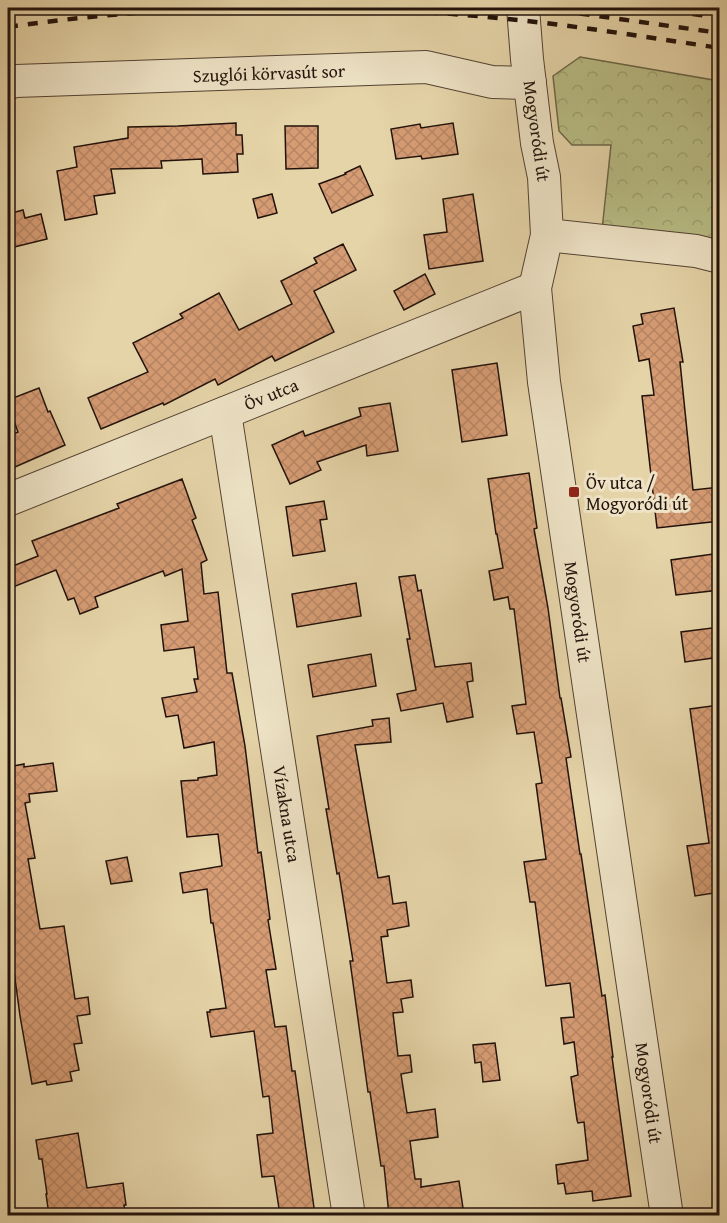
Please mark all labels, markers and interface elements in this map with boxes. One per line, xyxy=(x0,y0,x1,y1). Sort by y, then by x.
street label: Szuglói körvasút sor xyxy=(192,57,346,89)
street label: Mogyoródi út xyxy=(517,79,558,184)
street label: Öv utca xyxy=(240,371,303,417)
place label: Öv utca / Mogyoródi út xyxy=(586,469,689,517)
marker: Öv utca / Mogyoródi út xyxy=(567,485,581,499)
street label: Mogyoródi út xyxy=(558,560,599,665)
street label: Vízakna utca xyxy=(266,764,308,865)
street label: Mogyoródi út xyxy=(629,1041,670,1146)

